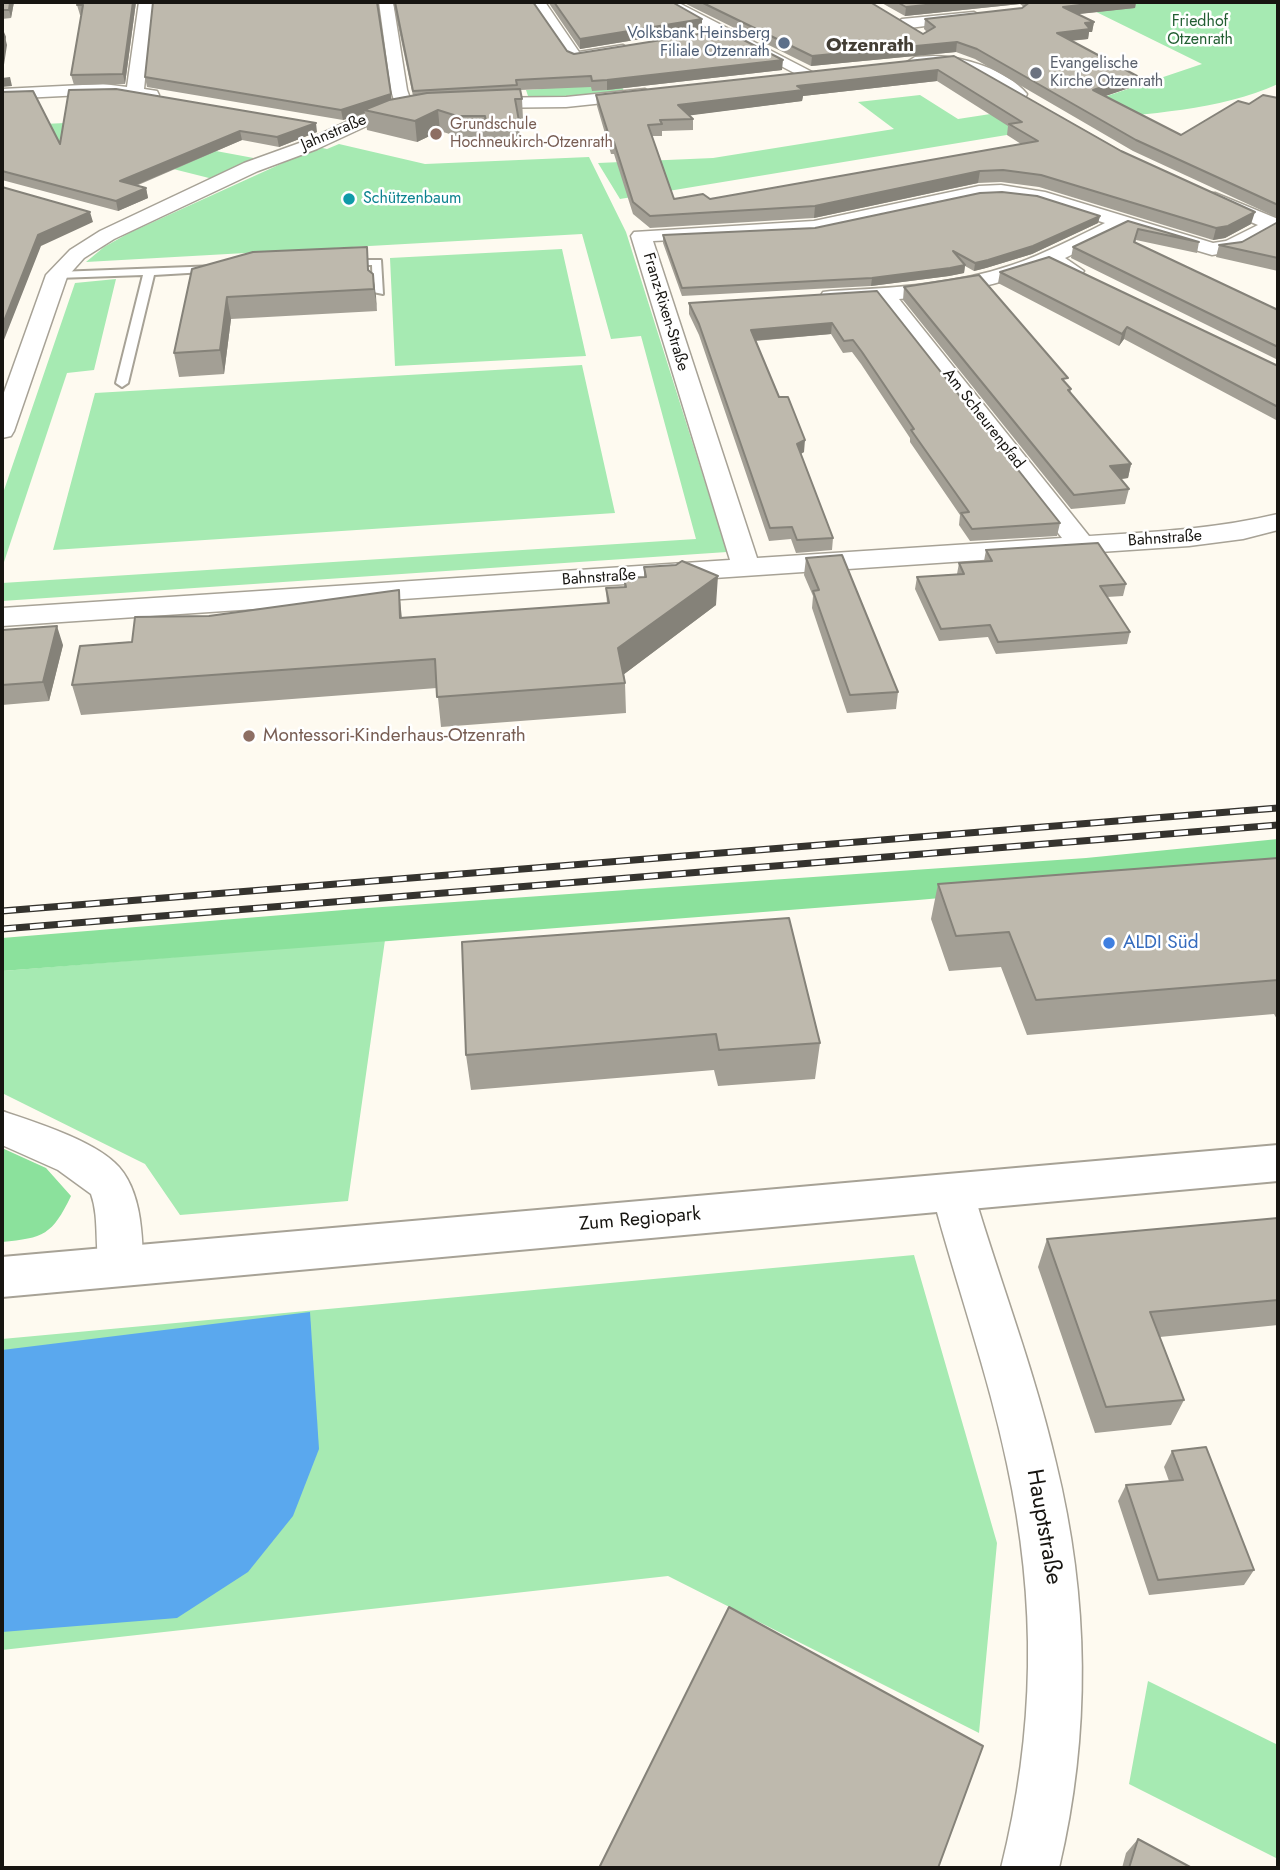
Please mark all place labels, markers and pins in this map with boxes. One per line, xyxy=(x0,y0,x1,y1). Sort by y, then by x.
place label: Volksbank Heinsberg Filiale Otzenrath xyxy=(627,24,770,62)
marker: Volksbank Heinsberg Filiale Otzenrath xyxy=(776,35,792,51)
place label: Evangelische Kirche Otzenrath xyxy=(1050,54,1163,92)
marker: Evangelische Kirche Otzenrath xyxy=(1028,65,1044,81)
place label: Grundschule Hochneukirch-Otzenrath xyxy=(450,115,613,153)
marker: Grundschule Hochneukirch-Otzenrath xyxy=(428,126,444,142)
place label: Schützenbaum xyxy=(363,189,462,209)
marker: Schützenbaum xyxy=(341,191,357,207)
place label: Montessori-Kinderhaus-Otzenrath xyxy=(263,725,526,747)
marker: Montessori-Kinderhaus-Otzenrath xyxy=(241,728,257,744)
place label: ALDI Süd xyxy=(1123,932,1199,954)
marker: ALDI Süd xyxy=(1101,935,1117,951)

